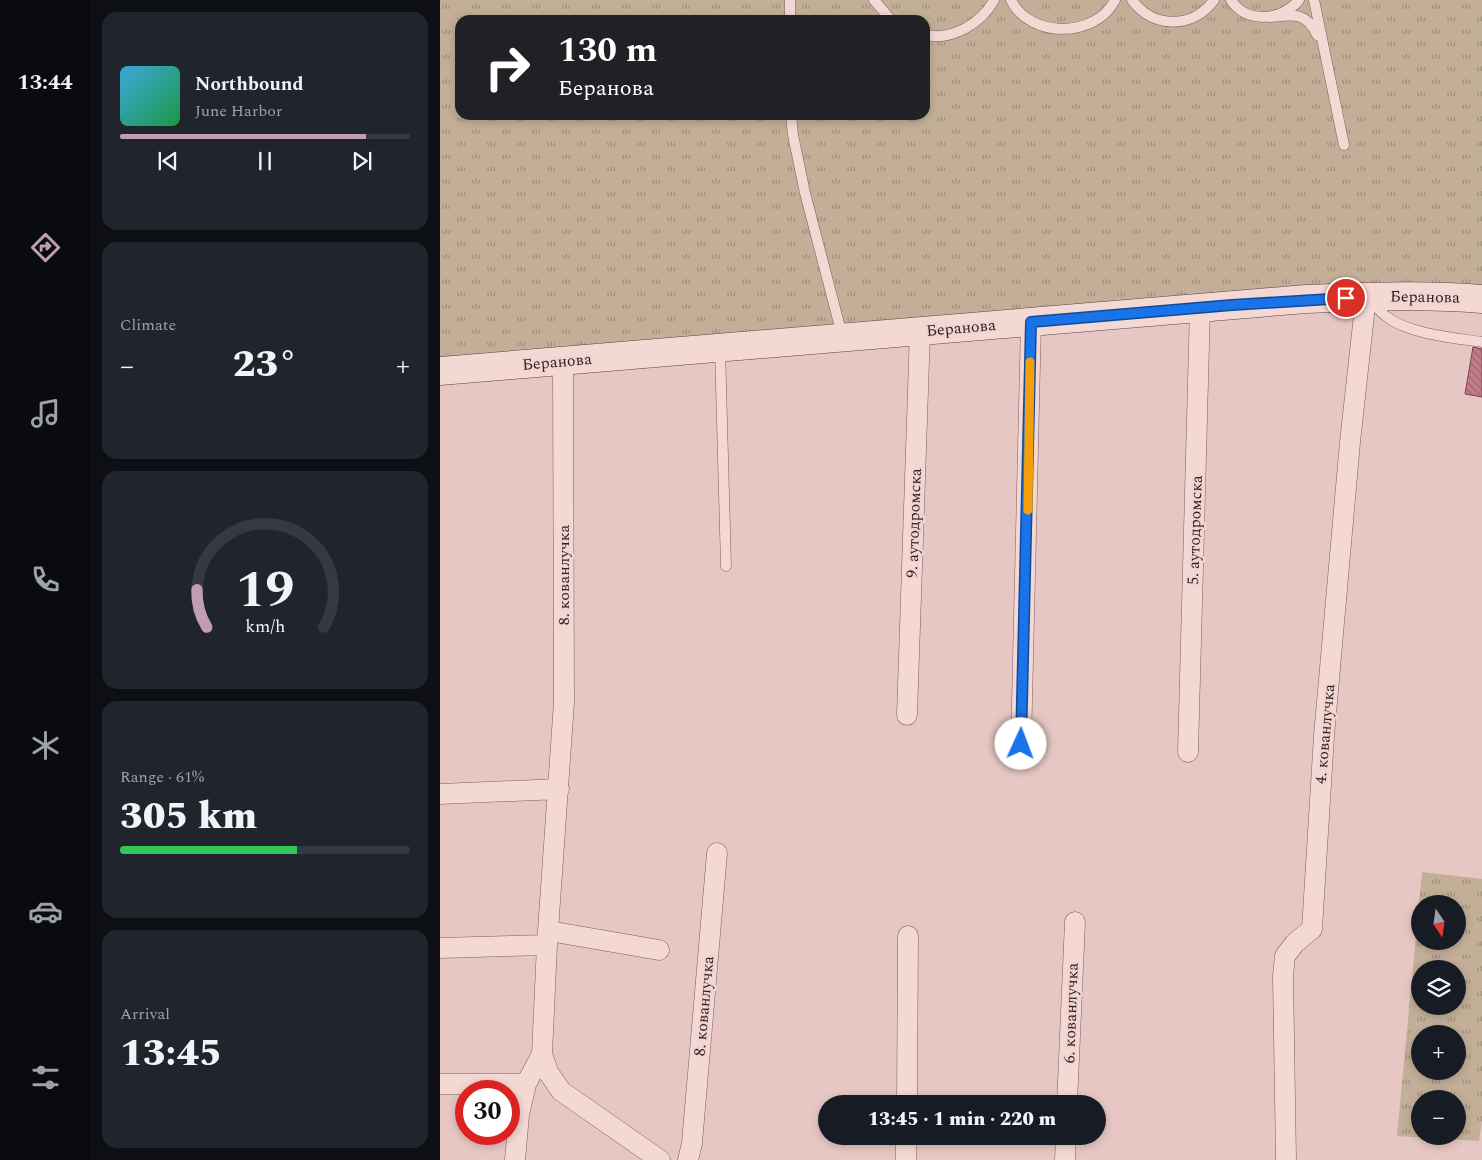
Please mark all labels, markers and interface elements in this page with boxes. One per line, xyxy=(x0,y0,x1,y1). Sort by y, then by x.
text: 130 m xyxy=(558,24,657,77)
icon: right xyxy=(475,35,540,100)
text: 13:44 xyxy=(17,66,73,99)
text: Northbound xyxy=(195,70,304,99)
text: Беранова xyxy=(558,72,654,105)
text: June Harbor xyxy=(195,99,282,123)
icon: previous xyxy=(154,147,182,175)
icon: pause xyxy=(251,147,279,175)
icon: next xyxy=(348,147,376,175)
icon: directions xyxy=(28,230,63,265)
pin xyxy=(1325,277,1367,319)
icon: arrive xyxy=(1332,284,1360,312)
street label: Беранова xyxy=(1390,284,1460,310)
text: Climate xyxy=(120,313,176,337)
street label: Беранова xyxy=(925,313,997,343)
text: 23° xyxy=(233,336,297,394)
text: − xyxy=(120,345,134,388)
text: + xyxy=(396,345,410,388)
street label: Беранова xyxy=(521,347,593,377)
icon: music xyxy=(28,396,63,431)
street label: 9. аутодромска xyxy=(900,468,928,578)
street label: 5. аутодромска xyxy=(1181,475,1209,585)
street label: 8. кованлучка xyxy=(552,525,576,625)
text: 19 xyxy=(236,551,294,630)
icon: phone xyxy=(28,562,63,597)
text: km/h xyxy=(245,613,285,640)
street label: 4. кованлучка xyxy=(1309,683,1341,785)
position arrow xyxy=(994,717,1046,769)
icon: climate xyxy=(28,728,63,763)
text: Range · 61% xyxy=(120,765,204,789)
text: 305 km xyxy=(120,788,257,846)
icon: car xyxy=(28,894,63,929)
north arrow xyxy=(1411,895,1466,950)
map controls xyxy=(1411,895,1466,1145)
street label: 8. кованлучка xyxy=(688,955,720,1057)
button: layers xyxy=(1411,960,1466,1015)
street label: 6. кованлучка xyxy=(1057,962,1085,1064)
text: Arrival xyxy=(120,1002,170,1026)
text: 13:45 xyxy=(120,1025,222,1083)
button: + xyxy=(1411,1025,1466,1080)
icon: filters xyxy=(28,1060,63,1095)
speed limit sign: 30 xyxy=(455,1080,520,1145)
button: − xyxy=(1411,1090,1466,1145)
text: 13:45 · 1 min · 220 m xyxy=(868,1105,1056,1134)

